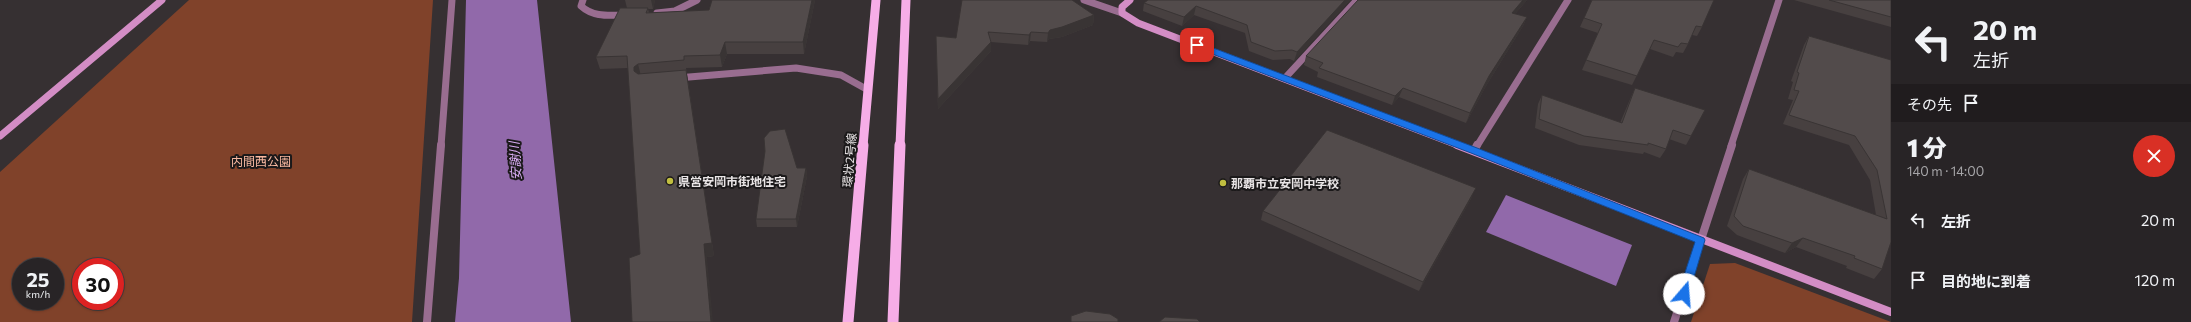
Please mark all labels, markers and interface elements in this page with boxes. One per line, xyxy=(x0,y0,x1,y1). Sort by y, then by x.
text: 20 m xyxy=(1973,12,2037,46)
icon: left xyxy=(1907,16,1959,68)
pin xyxy=(1180,28,1214,62)
icon: arrive xyxy=(1186,34,1208,56)
text: 左折 xyxy=(1973,49,2009,71)
icon: arrive xyxy=(1960,92,1982,114)
text: その先 xyxy=(1907,95,1952,113)
street label: 環状2号線 xyxy=(840,132,858,188)
text: 1 分 xyxy=(1907,133,1947,162)
button: close xyxy=(2133,135,2175,177)
water label: 安謝川 xyxy=(506,139,524,181)
park label: 内間西公園 xyxy=(231,154,291,168)
text: 140 m · 14:00 xyxy=(1907,163,1984,179)
place label: 県営安岡市街地住宅 xyxy=(678,174,786,188)
marker: 県営安岡市街地住宅 xyxy=(665,176,675,186)
place label: 那覇市立安岡中学校 xyxy=(1231,176,1339,190)
marker: 那覇市立安岡中学校 xyxy=(1218,178,1228,188)
icon: left xyxy=(1907,209,1929,231)
text: 20 m xyxy=(2141,211,2175,229)
text: 左折 xyxy=(1941,212,1971,230)
speed limit sign: 30 xyxy=(72,258,124,310)
text: 25 xyxy=(26,267,50,291)
icon: arrive xyxy=(1907,269,1929,291)
text: 120 m xyxy=(2135,271,2175,289)
text: 目的地に到着 xyxy=(1941,272,2031,290)
position arrow xyxy=(1663,273,1705,315)
text: km/h xyxy=(26,288,50,300)

